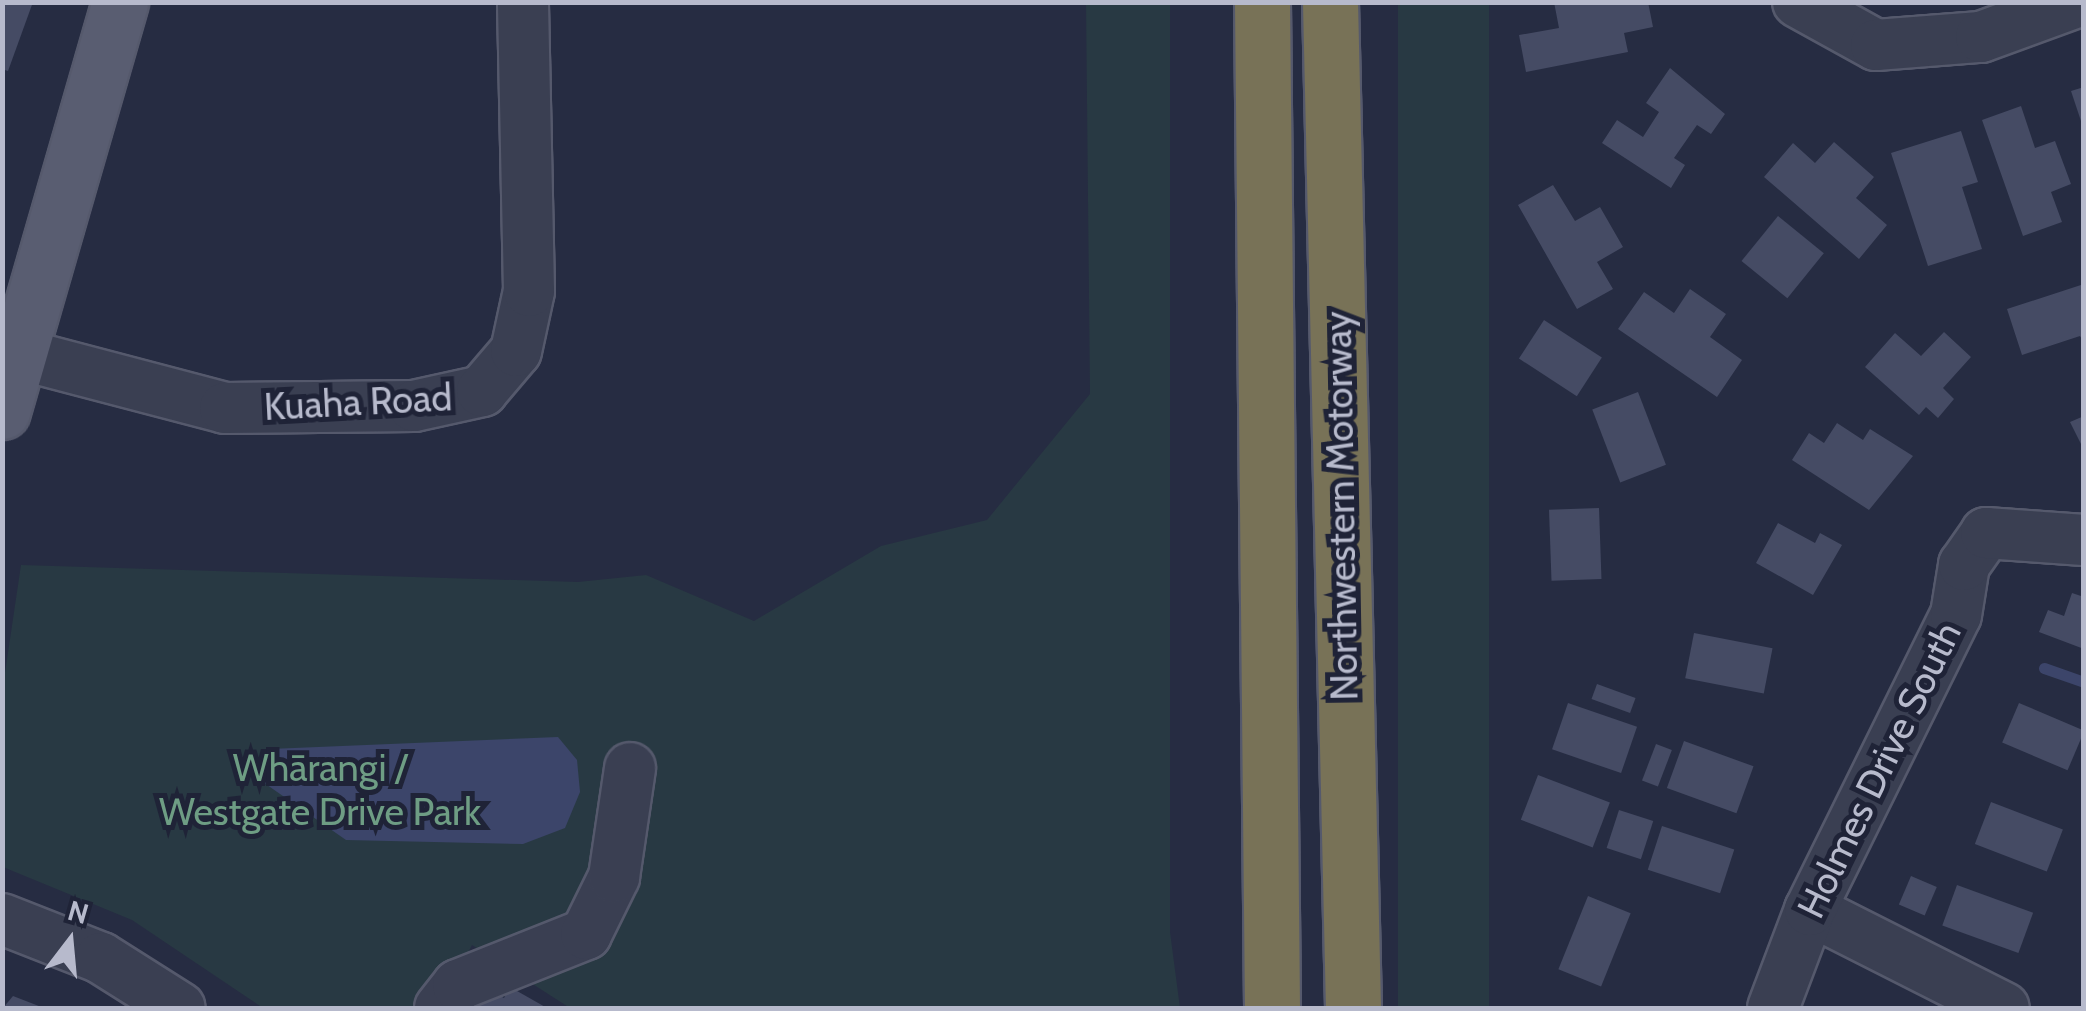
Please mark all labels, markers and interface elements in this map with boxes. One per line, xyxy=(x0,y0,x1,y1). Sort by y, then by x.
street label: Northwestern Motorway xyxy=(1315,311,1367,701)
street label: Kuaha Road xyxy=(263,374,453,430)
street label: Holmes Drive South xyxy=(1788,615,1970,925)
park label: Whārangi / Westgate Drive Park xyxy=(159,745,481,834)
north arrow xyxy=(20,891,120,991)
text: N xyxy=(64,893,92,931)

